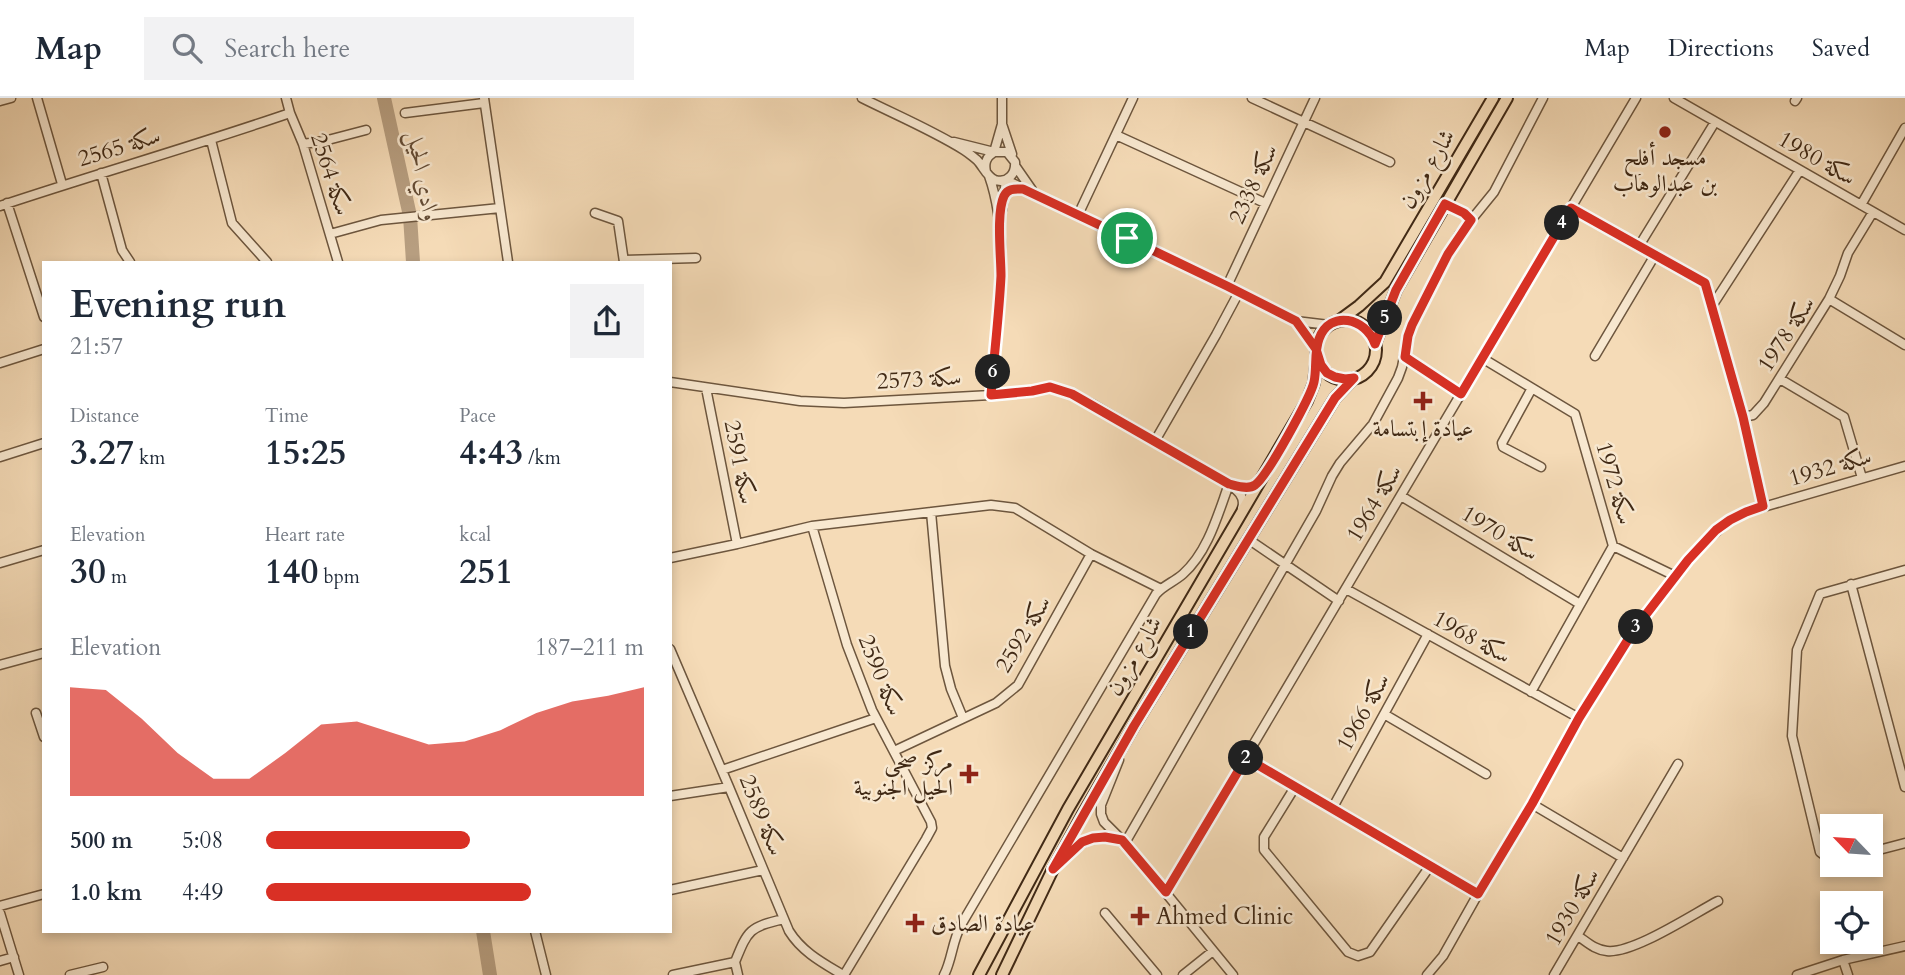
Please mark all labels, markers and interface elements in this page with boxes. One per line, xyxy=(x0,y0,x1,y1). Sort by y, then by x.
search box xyxy=(144,17,634,80)
text: Map xyxy=(35,26,102,71)
icon: search xyxy=(168,29,206,67)
text: Search here xyxy=(224,31,350,66)
text: Map xyxy=(1584,32,1630,65)
text: Directions xyxy=(1668,32,1774,65)
text: Saved xyxy=(1812,32,1870,65)
street label: سكة 2565 xyxy=(74,120,164,174)
street label: شارع مزون xyxy=(1392,123,1466,217)
street label: سكة 1980 xyxy=(1773,123,1861,193)
marker: مسجد أفلح بن عبدالوهاب xyxy=(1657,124,1673,140)
water label: وادي الحيل xyxy=(396,128,448,225)
street label: سكة 2564 xyxy=(303,129,359,219)
street label: سكة 2338 xyxy=(1221,139,1285,229)
place label: مسجد أفلح بن عبدالوهاب xyxy=(1613,141,1717,199)
pin: 4 xyxy=(1544,206,1580,240)
pin xyxy=(1097,208,1157,268)
text: 4 xyxy=(1557,209,1566,235)
icon: arrive xyxy=(1108,219,1146,257)
text: Evening run xyxy=(70,279,286,331)
button: share xyxy=(570,284,644,358)
street label: سكة 1978 xyxy=(1750,290,1822,378)
pin: 5 xyxy=(1368,300,1402,336)
text: 5 xyxy=(1380,304,1389,330)
text: 21:57 xyxy=(70,331,123,362)
pin: 6 xyxy=(976,354,1010,390)
text: 6 xyxy=(988,358,997,384)
street label: سكة 2573 xyxy=(876,361,962,397)
marker: عيادة إبتسامة xyxy=(1413,391,1433,411)
text: Distance xyxy=(70,403,139,429)
text: Time xyxy=(265,403,309,429)
text: Pace xyxy=(459,403,496,429)
place label: عيادة إبتسامة xyxy=(1373,413,1473,444)
street label: سكة 2591 xyxy=(717,417,763,507)
text: 3.27 xyxy=(70,429,134,477)
text: 15:25 xyxy=(265,429,347,477)
text: 4:43 xyxy=(459,429,523,477)
street label: سكة 1972 xyxy=(1588,438,1642,528)
street label: سكة 1932 xyxy=(1785,440,1875,494)
text: km xyxy=(134,445,165,471)
text: /km xyxy=(523,445,561,471)
street label: سكة 1964 xyxy=(1339,459,1409,547)
street label: سكة 1970 xyxy=(1456,498,1544,568)
text: Elevation xyxy=(70,522,145,548)
text: Heart rate xyxy=(265,522,345,548)
text: kcal xyxy=(459,522,491,548)
text: 30 xyxy=(70,548,106,596)
text: 140 xyxy=(265,548,318,596)
text: 251 xyxy=(459,548,513,596)
text: m xyxy=(106,564,127,590)
text: bpm xyxy=(318,564,360,590)
street label: سكة 2592 xyxy=(988,590,1058,678)
street label: سكة 1968 xyxy=(1427,603,1517,671)
street label: شارع مزون xyxy=(1099,610,1173,704)
pin: 3 xyxy=(1618,610,1654,644)
text: 3 xyxy=(1631,613,1640,639)
pin: 1 xyxy=(1174,614,1208,650)
text: 1 xyxy=(1186,618,1195,644)
street label: سكة 2590 xyxy=(851,630,911,720)
text: Elevation xyxy=(70,632,161,663)
text: 187–211 m xyxy=(535,632,644,663)
street label: سكة 1966 xyxy=(1329,667,1397,757)
pin: 2 xyxy=(1228,740,1264,776)
text: 2 xyxy=(1241,744,1250,770)
place label: مركز صحي الحيل الجنوبية xyxy=(854,746,953,804)
marker: مركز صحي الحيل الجنوبية xyxy=(959,764,979,784)
street label: سكة 2589 xyxy=(732,770,792,860)
north arrow xyxy=(1820,814,1883,877)
map controls xyxy=(1820,814,1883,954)
text: 500 m xyxy=(70,825,133,856)
text: 5:08 xyxy=(182,825,223,856)
street label: سكة 1930 xyxy=(1537,863,1607,951)
text: 1.0 km xyxy=(70,877,142,908)
text: 4:49 xyxy=(182,877,223,908)
button: locate xyxy=(1820,891,1883,954)
place label: Ahmed Clinic xyxy=(1156,901,1293,932)
marker: Ahmed Clinic xyxy=(1130,906,1150,926)
place label: عيادة الصادق xyxy=(931,908,1035,939)
marker: عيادة الصادق xyxy=(905,913,925,933)

